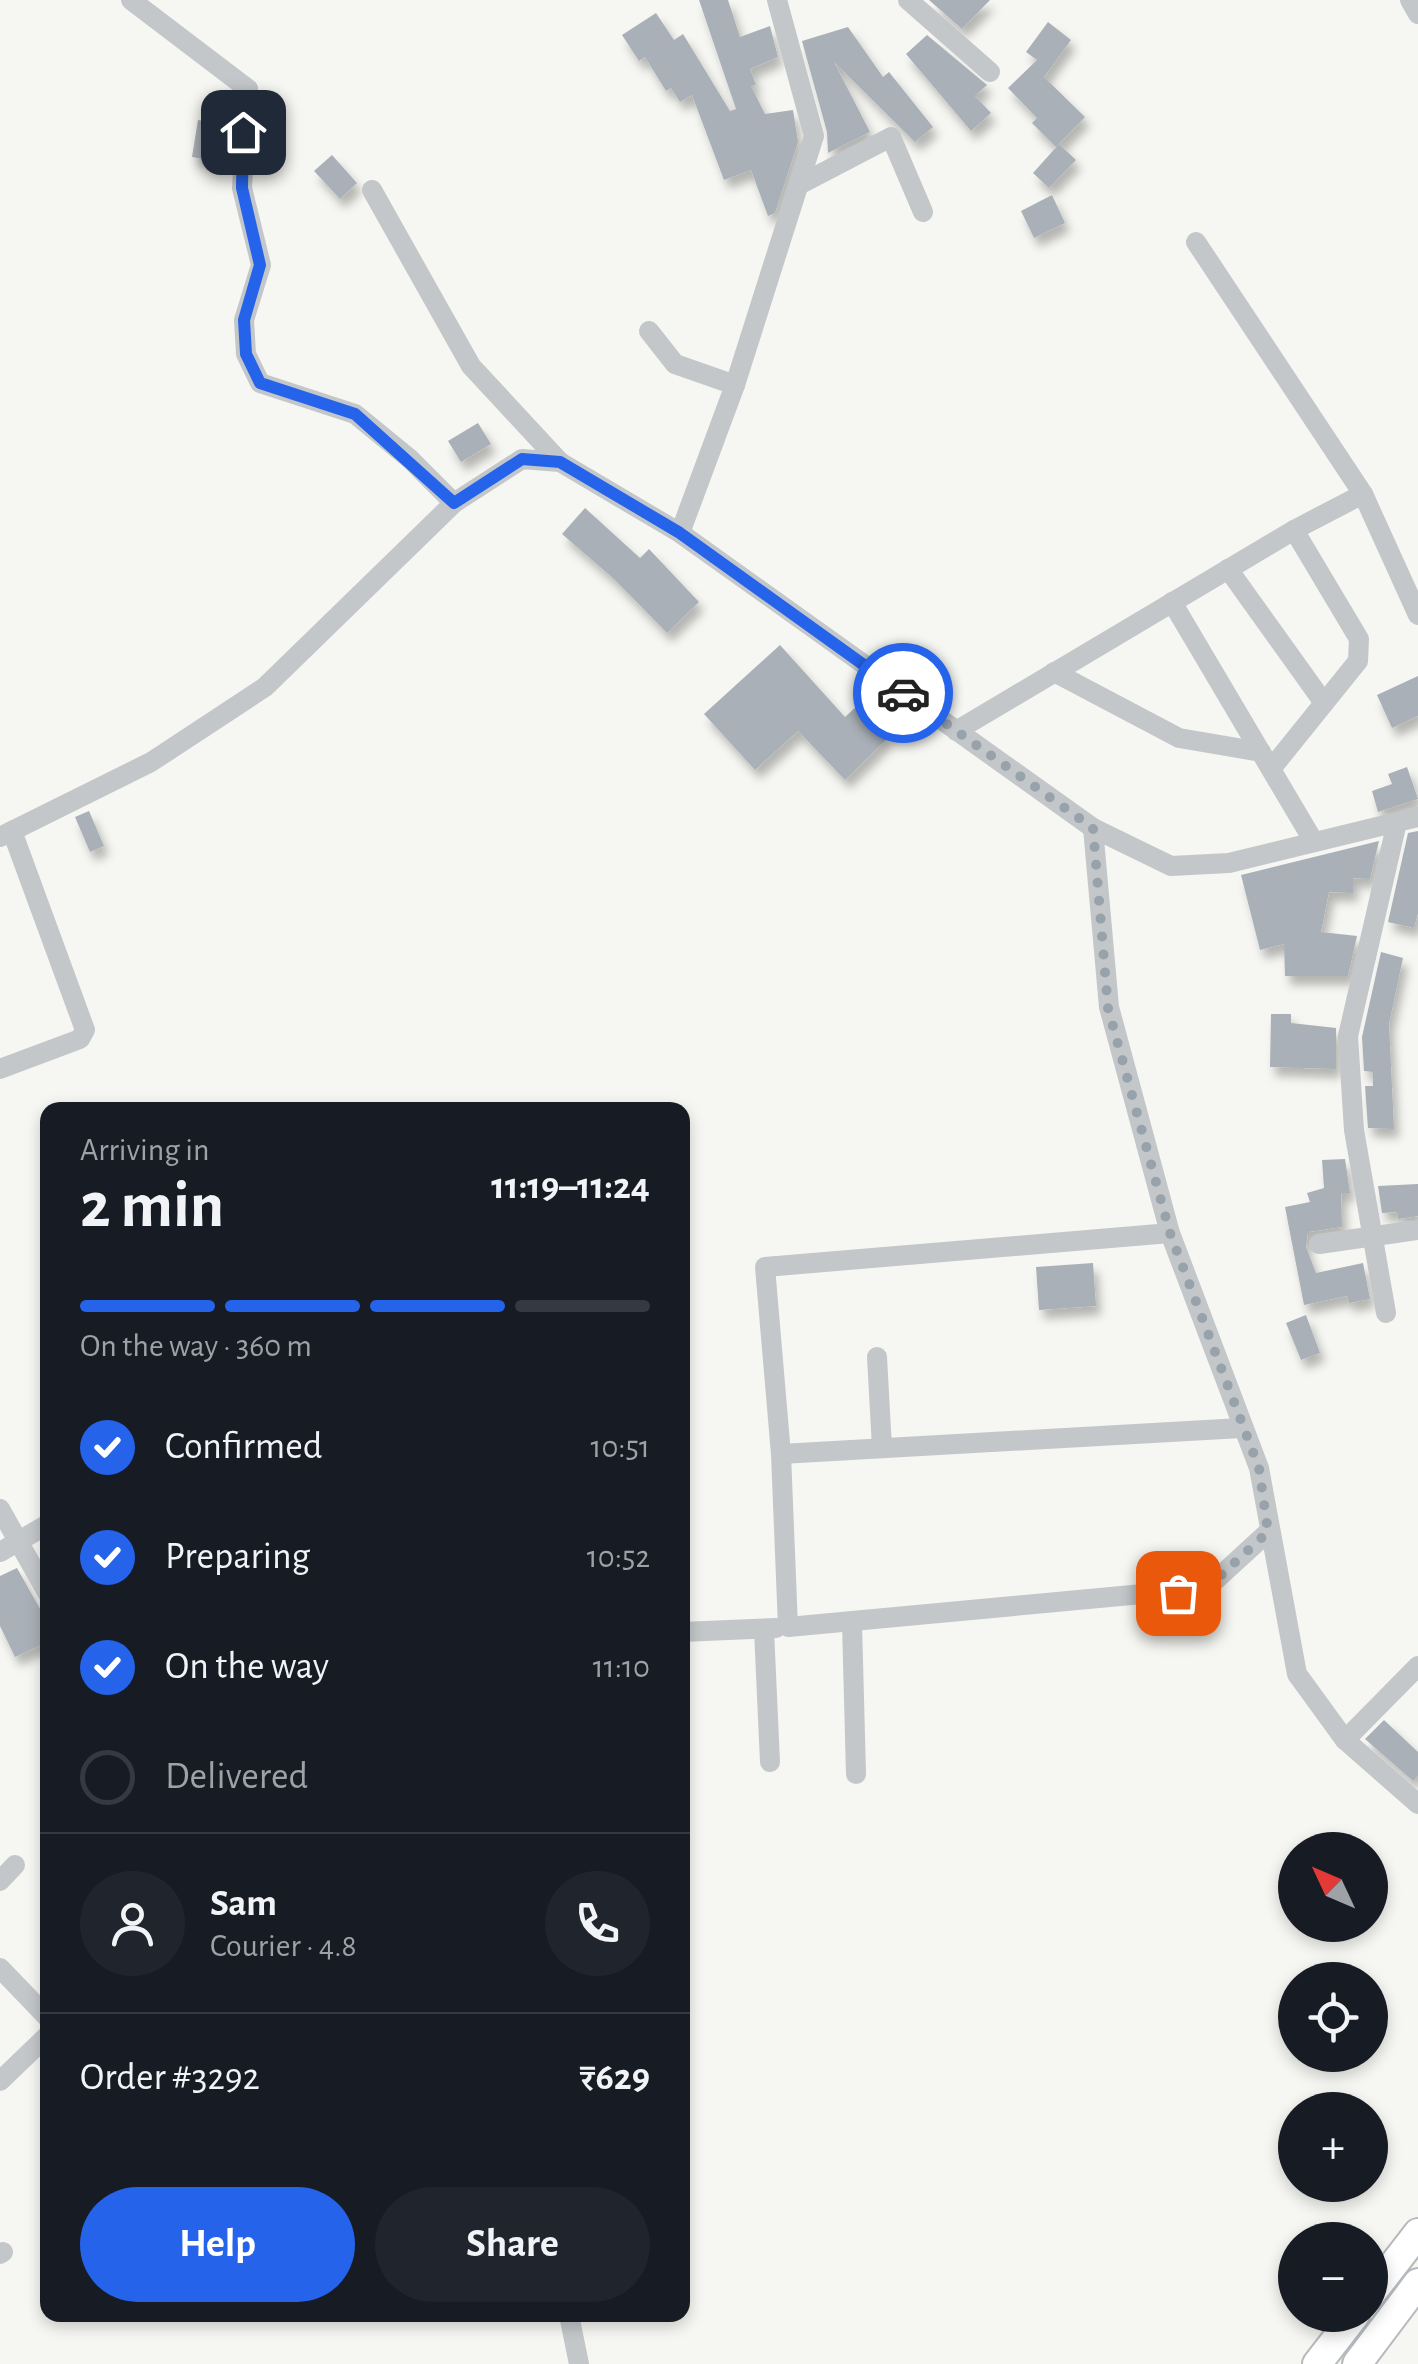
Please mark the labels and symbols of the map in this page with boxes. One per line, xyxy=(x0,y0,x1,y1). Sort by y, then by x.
pin xyxy=(201,90,286,175)
courier xyxy=(853,643,953,743)
pin xyxy=(1136,1551,1221,1636)
north arrow xyxy=(1278,1832,1388,1942)

